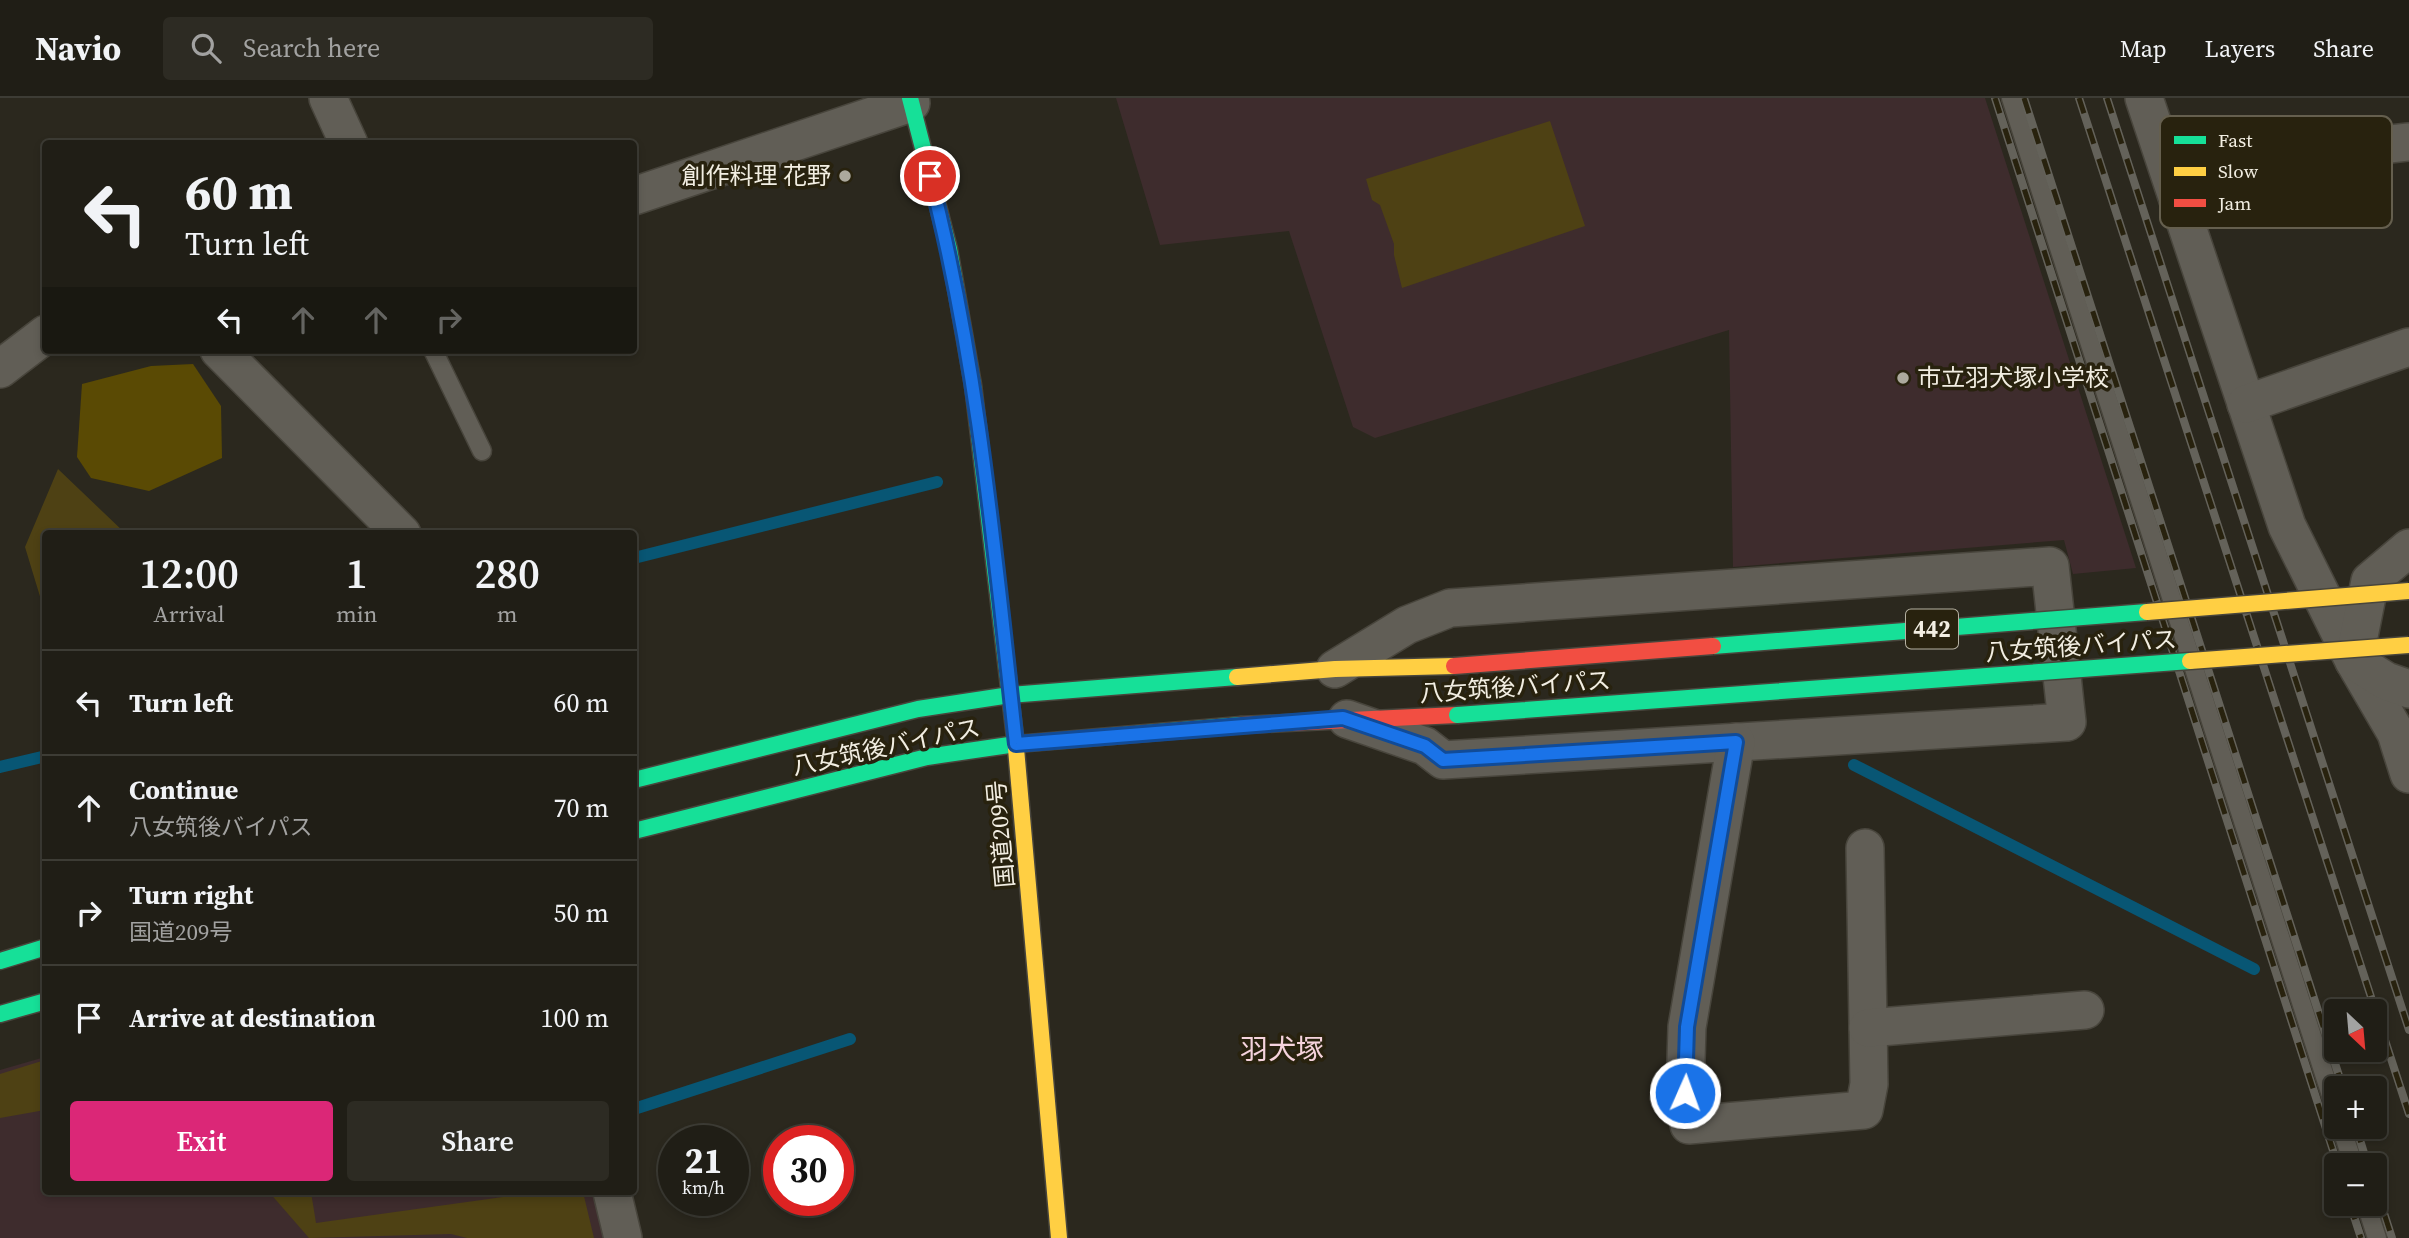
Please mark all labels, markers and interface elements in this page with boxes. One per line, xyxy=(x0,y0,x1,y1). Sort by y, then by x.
search box xyxy=(163,17,653,80)
text: Navio xyxy=(35,26,121,71)
icon: search xyxy=(187,29,225,67)
text: Search here xyxy=(243,30,380,66)
text: Map xyxy=(2120,32,2167,65)
text: Layers xyxy=(2205,32,2275,65)
text: Share xyxy=(2313,32,2374,65)
legend xyxy=(2160,116,2392,228)
text: Fast xyxy=(2218,127,2253,153)
pin xyxy=(900,146,960,206)
icon: arrive xyxy=(911,157,949,195)
text: 60 m xyxy=(185,158,293,225)
text: Slow xyxy=(2218,158,2259,184)
place label: 創作料理 花野 xyxy=(681,159,831,192)
icon: left xyxy=(70,168,161,259)
marker: 創作料理 花野 xyxy=(837,168,853,184)
text: Jam xyxy=(2217,190,2251,216)
text: Turn left xyxy=(185,222,309,266)
icon: left xyxy=(211,301,249,339)
icon: ahead xyxy=(284,301,322,339)
icon: ahead xyxy=(357,301,395,339)
icon: right xyxy=(430,301,468,339)
place label: 市立羽犬塚小学校 xyxy=(1917,361,2109,394)
marker: 市立羽犬塚小学校 xyxy=(1895,370,1911,386)
text: 12:00 xyxy=(139,544,239,602)
text: 1 xyxy=(346,544,368,602)
text: 280 xyxy=(474,544,540,602)
text: Arrival xyxy=(153,598,225,630)
text: min xyxy=(336,598,377,630)
text: m xyxy=(497,598,518,630)
road number: 442 xyxy=(1906,610,1958,649)
street label: 八女筑後バイパス xyxy=(1984,622,2178,669)
street label: 八女筑後バイパス xyxy=(1418,663,1612,710)
icon: left xyxy=(70,684,108,722)
text: Turn left xyxy=(129,685,233,721)
text: 60 m xyxy=(554,685,609,721)
street label: 八女筑後バイパス xyxy=(789,710,983,783)
text: Continue xyxy=(129,772,238,808)
street label: 国道209号 xyxy=(979,779,1022,889)
icon: ahead xyxy=(70,789,108,827)
text: 70 m xyxy=(554,790,609,826)
text: 八女筑後バイパス xyxy=(129,811,313,843)
text: Turn right xyxy=(129,877,253,913)
icon: right xyxy=(70,894,108,932)
text: 50 m xyxy=(554,895,609,931)
text: 国道209号 xyxy=(129,916,233,948)
icon: arrive xyxy=(70,999,108,1037)
north arrow xyxy=(2324,999,2387,1062)
map controls xyxy=(2324,999,2387,1216)
text: Arrive at destination xyxy=(129,1000,376,1036)
text: 100 m xyxy=(541,1000,609,1036)
district label: 羽犬塚 xyxy=(1240,1030,1324,1068)
position arrow xyxy=(1648,1056,1722,1130)
button: + xyxy=(2324,1076,2387,1139)
button: Exit xyxy=(70,1101,333,1181)
button: Share xyxy=(347,1101,609,1181)
speed limit sign: 30 xyxy=(763,1125,854,1216)
text: 21 xyxy=(685,1137,722,1185)
button: − xyxy=(2324,1153,2387,1216)
text: km/h xyxy=(682,1175,725,1200)

